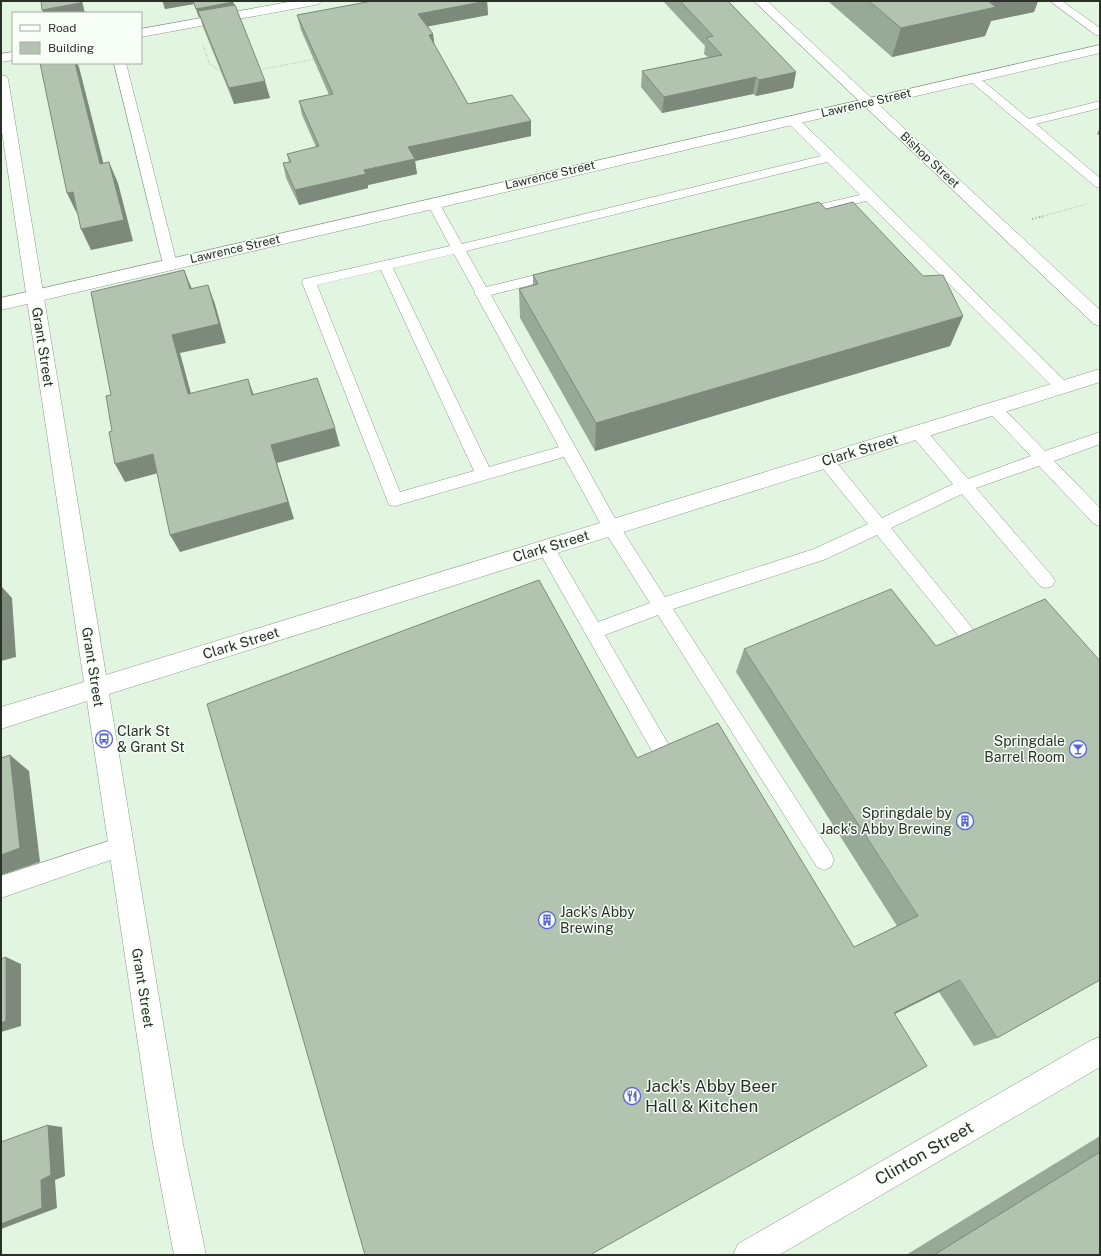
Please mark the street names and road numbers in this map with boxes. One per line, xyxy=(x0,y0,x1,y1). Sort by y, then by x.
street label: Lawrence Street xyxy=(820,86,913,120)
street label: Bishop Street xyxy=(897,129,963,191)
street label: Lawrence Street xyxy=(504,158,597,192)
street label: Lawrence Street xyxy=(189,232,282,266)
street label: Grant Street xyxy=(29,306,57,388)
street label: Clark Street xyxy=(820,431,900,469)
street label: Clark Street xyxy=(511,527,591,565)
street label: Clark Street xyxy=(201,624,281,662)
street label: Grant Street xyxy=(79,626,107,708)
street label: Grant Street xyxy=(129,947,157,1029)
street label: Clinton Street xyxy=(871,1117,977,1189)

